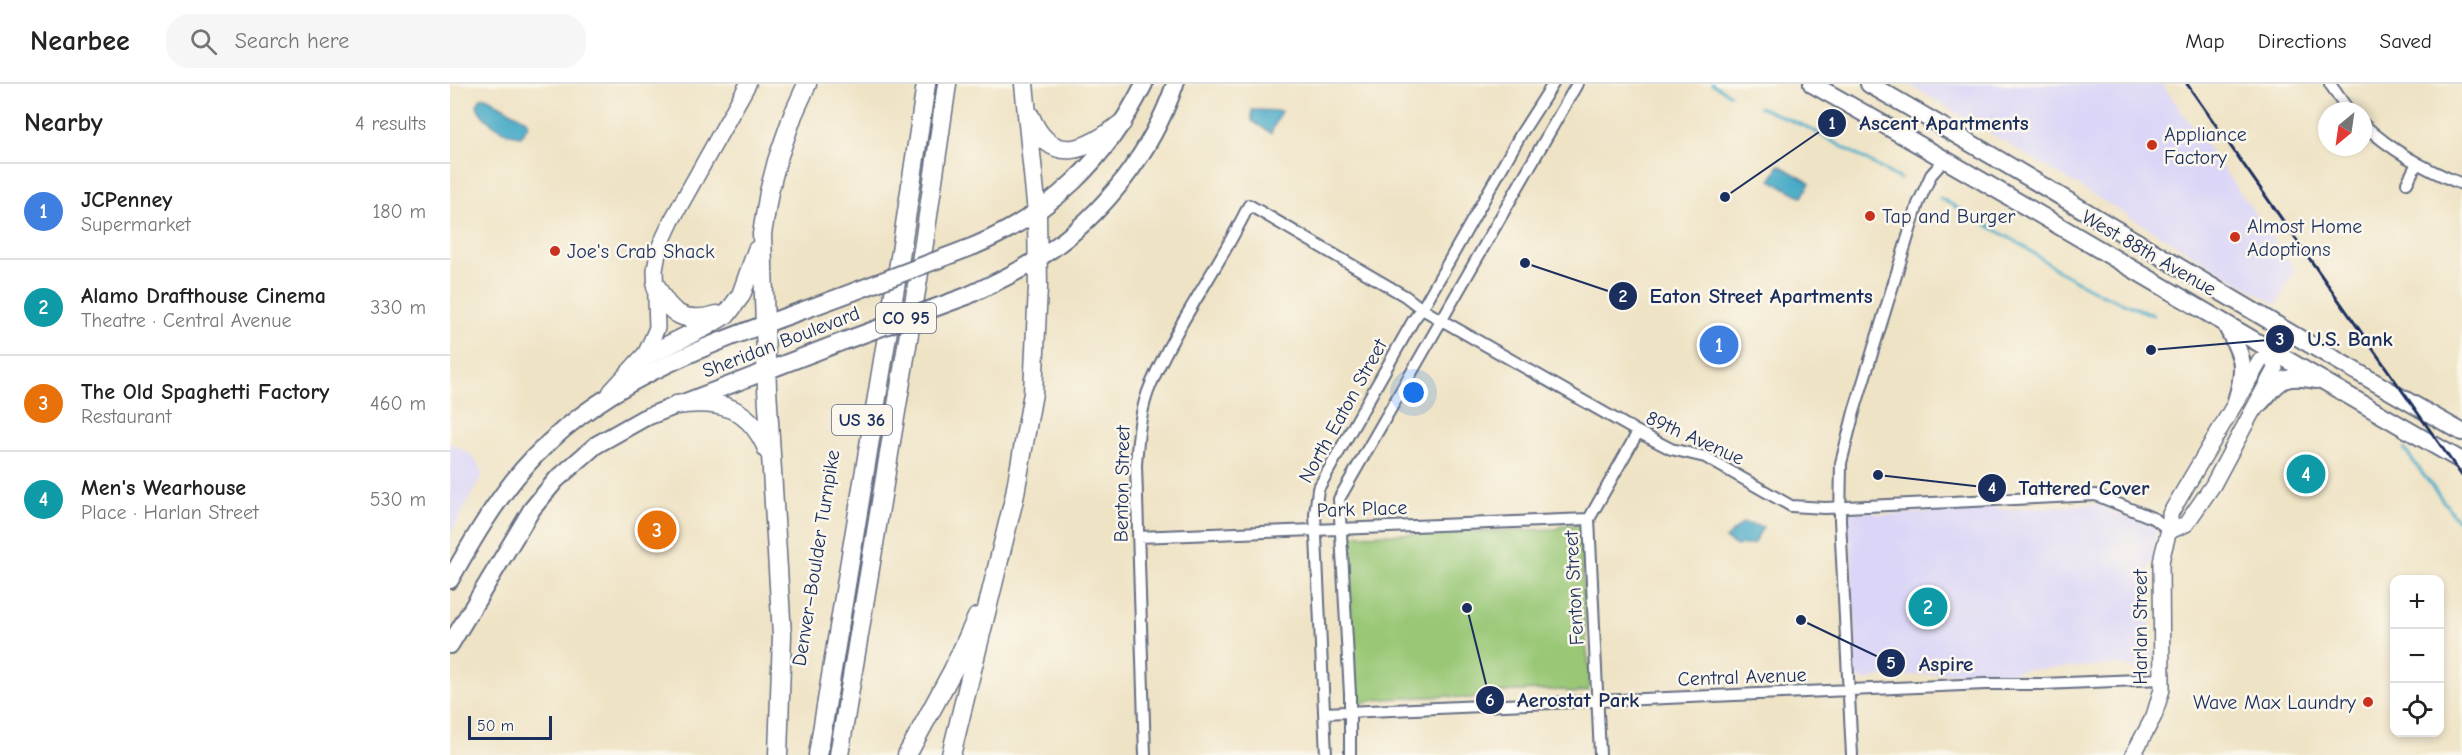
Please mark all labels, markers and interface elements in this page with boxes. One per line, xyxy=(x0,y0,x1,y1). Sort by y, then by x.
search box xyxy=(166,14,586,68)
text: Nearbee xyxy=(30,25,130,57)
icon: search xyxy=(187,25,220,58)
text: Search here xyxy=(235,28,349,54)
text: Map xyxy=(2185,29,2225,53)
text: Directions xyxy=(2258,29,2347,53)
text: Saved xyxy=(2380,29,2432,53)
north arrow xyxy=(2318,102,2372,156)
callout: Ascent Apartments xyxy=(1817,103,2040,142)
text: Nearby xyxy=(24,108,103,138)
text: Ascent Apartments xyxy=(1859,111,2029,135)
text: 4 results xyxy=(355,112,426,135)
text: 1 xyxy=(1828,113,1836,134)
place label: Appliance Factory xyxy=(2164,123,2247,169)
marker: Appliance Factory xyxy=(2145,138,2159,152)
text: JCPenney xyxy=(81,187,172,213)
text: 1 xyxy=(40,200,47,223)
text: 180 m xyxy=(372,200,426,223)
place label: Tap and Burger xyxy=(1882,205,2015,228)
street label: West 88th Avenue xyxy=(2078,205,2220,301)
marker: Tap and Burger xyxy=(1863,209,1877,223)
text: Supermarket xyxy=(81,213,191,236)
place label: Almost Home Adoptions xyxy=(2247,215,2362,261)
marker: Almost Home Adoptions xyxy=(2228,230,2242,244)
place label: Joe's Crab Shack xyxy=(567,240,715,263)
marker: Joe's Crab Shack xyxy=(548,244,562,258)
callout: Eaton Street Apartments xyxy=(1608,276,1885,315)
text: Alamo Drafthouse Cinema xyxy=(81,283,326,309)
text: Eaton Street Apartments xyxy=(1649,284,1873,308)
text: 2 xyxy=(1619,286,1628,307)
text: 2 xyxy=(39,296,48,319)
text: 330 m xyxy=(370,296,426,319)
street label: Sheridan Boulevard xyxy=(699,301,863,383)
road number: CO 95 xyxy=(876,303,936,333)
text: Theatre · Central Avenue xyxy=(81,309,292,332)
callout: U.S. Bank xyxy=(2265,319,2405,358)
pin: 1 xyxy=(1700,322,1738,368)
text: U.S. Bank xyxy=(2307,327,2394,351)
text: 3 xyxy=(2276,329,2284,350)
street label: North Eaton Street xyxy=(1294,334,1393,487)
your location xyxy=(1399,378,1428,407)
text: The Old Spaghetti Factory xyxy=(81,379,329,405)
text: 3 xyxy=(39,392,48,415)
text: 460 m xyxy=(370,392,426,415)
text: Restaurant xyxy=(81,405,171,428)
road number: US 36 xyxy=(832,405,892,435)
street label: 89th Avenue xyxy=(1642,406,1748,470)
street label: Benton Street xyxy=(1109,424,1135,543)
street label: Denver–Boulder Turnpike xyxy=(788,448,844,668)
pin: 4 xyxy=(2286,452,2326,496)
callout: Tattered Cover xyxy=(1977,469,2162,508)
text: Men's Wearhouse xyxy=(81,475,246,501)
text: Tattered Cover xyxy=(2019,476,2150,500)
text: 4 xyxy=(1988,478,1996,499)
text: 4 xyxy=(39,488,48,511)
text: 530 m xyxy=(370,488,426,511)
street label: Park Place xyxy=(1316,496,1408,522)
text: Place · Harlan Street xyxy=(81,501,259,524)
pin: 3 xyxy=(638,508,676,552)
street label: Fenton Street xyxy=(1559,529,1588,646)
street label: Harlan Street xyxy=(2129,568,2152,685)
map controls xyxy=(2390,575,2444,737)
button: + xyxy=(2390,575,2444,629)
pin: 2 xyxy=(1908,584,1948,630)
button: − xyxy=(2390,629,2444,683)
callout: Aspire xyxy=(1876,644,1985,683)
text: Aspire xyxy=(1919,652,1973,676)
text: 5 xyxy=(1886,653,1896,674)
street label: Central Avenue xyxy=(1677,663,1807,691)
callout: Aerostat Park xyxy=(1475,680,1651,719)
button: locate xyxy=(2390,683,2444,737)
text: Aerostat Park xyxy=(1517,688,1640,712)
text: 6 xyxy=(1485,690,1495,711)
place label: Wave Max Laundry xyxy=(2193,691,2356,714)
marker: Wave Max Laundry xyxy=(2361,695,2375,709)
scale bar xyxy=(468,713,552,740)
text: 50 m xyxy=(477,717,514,735)

